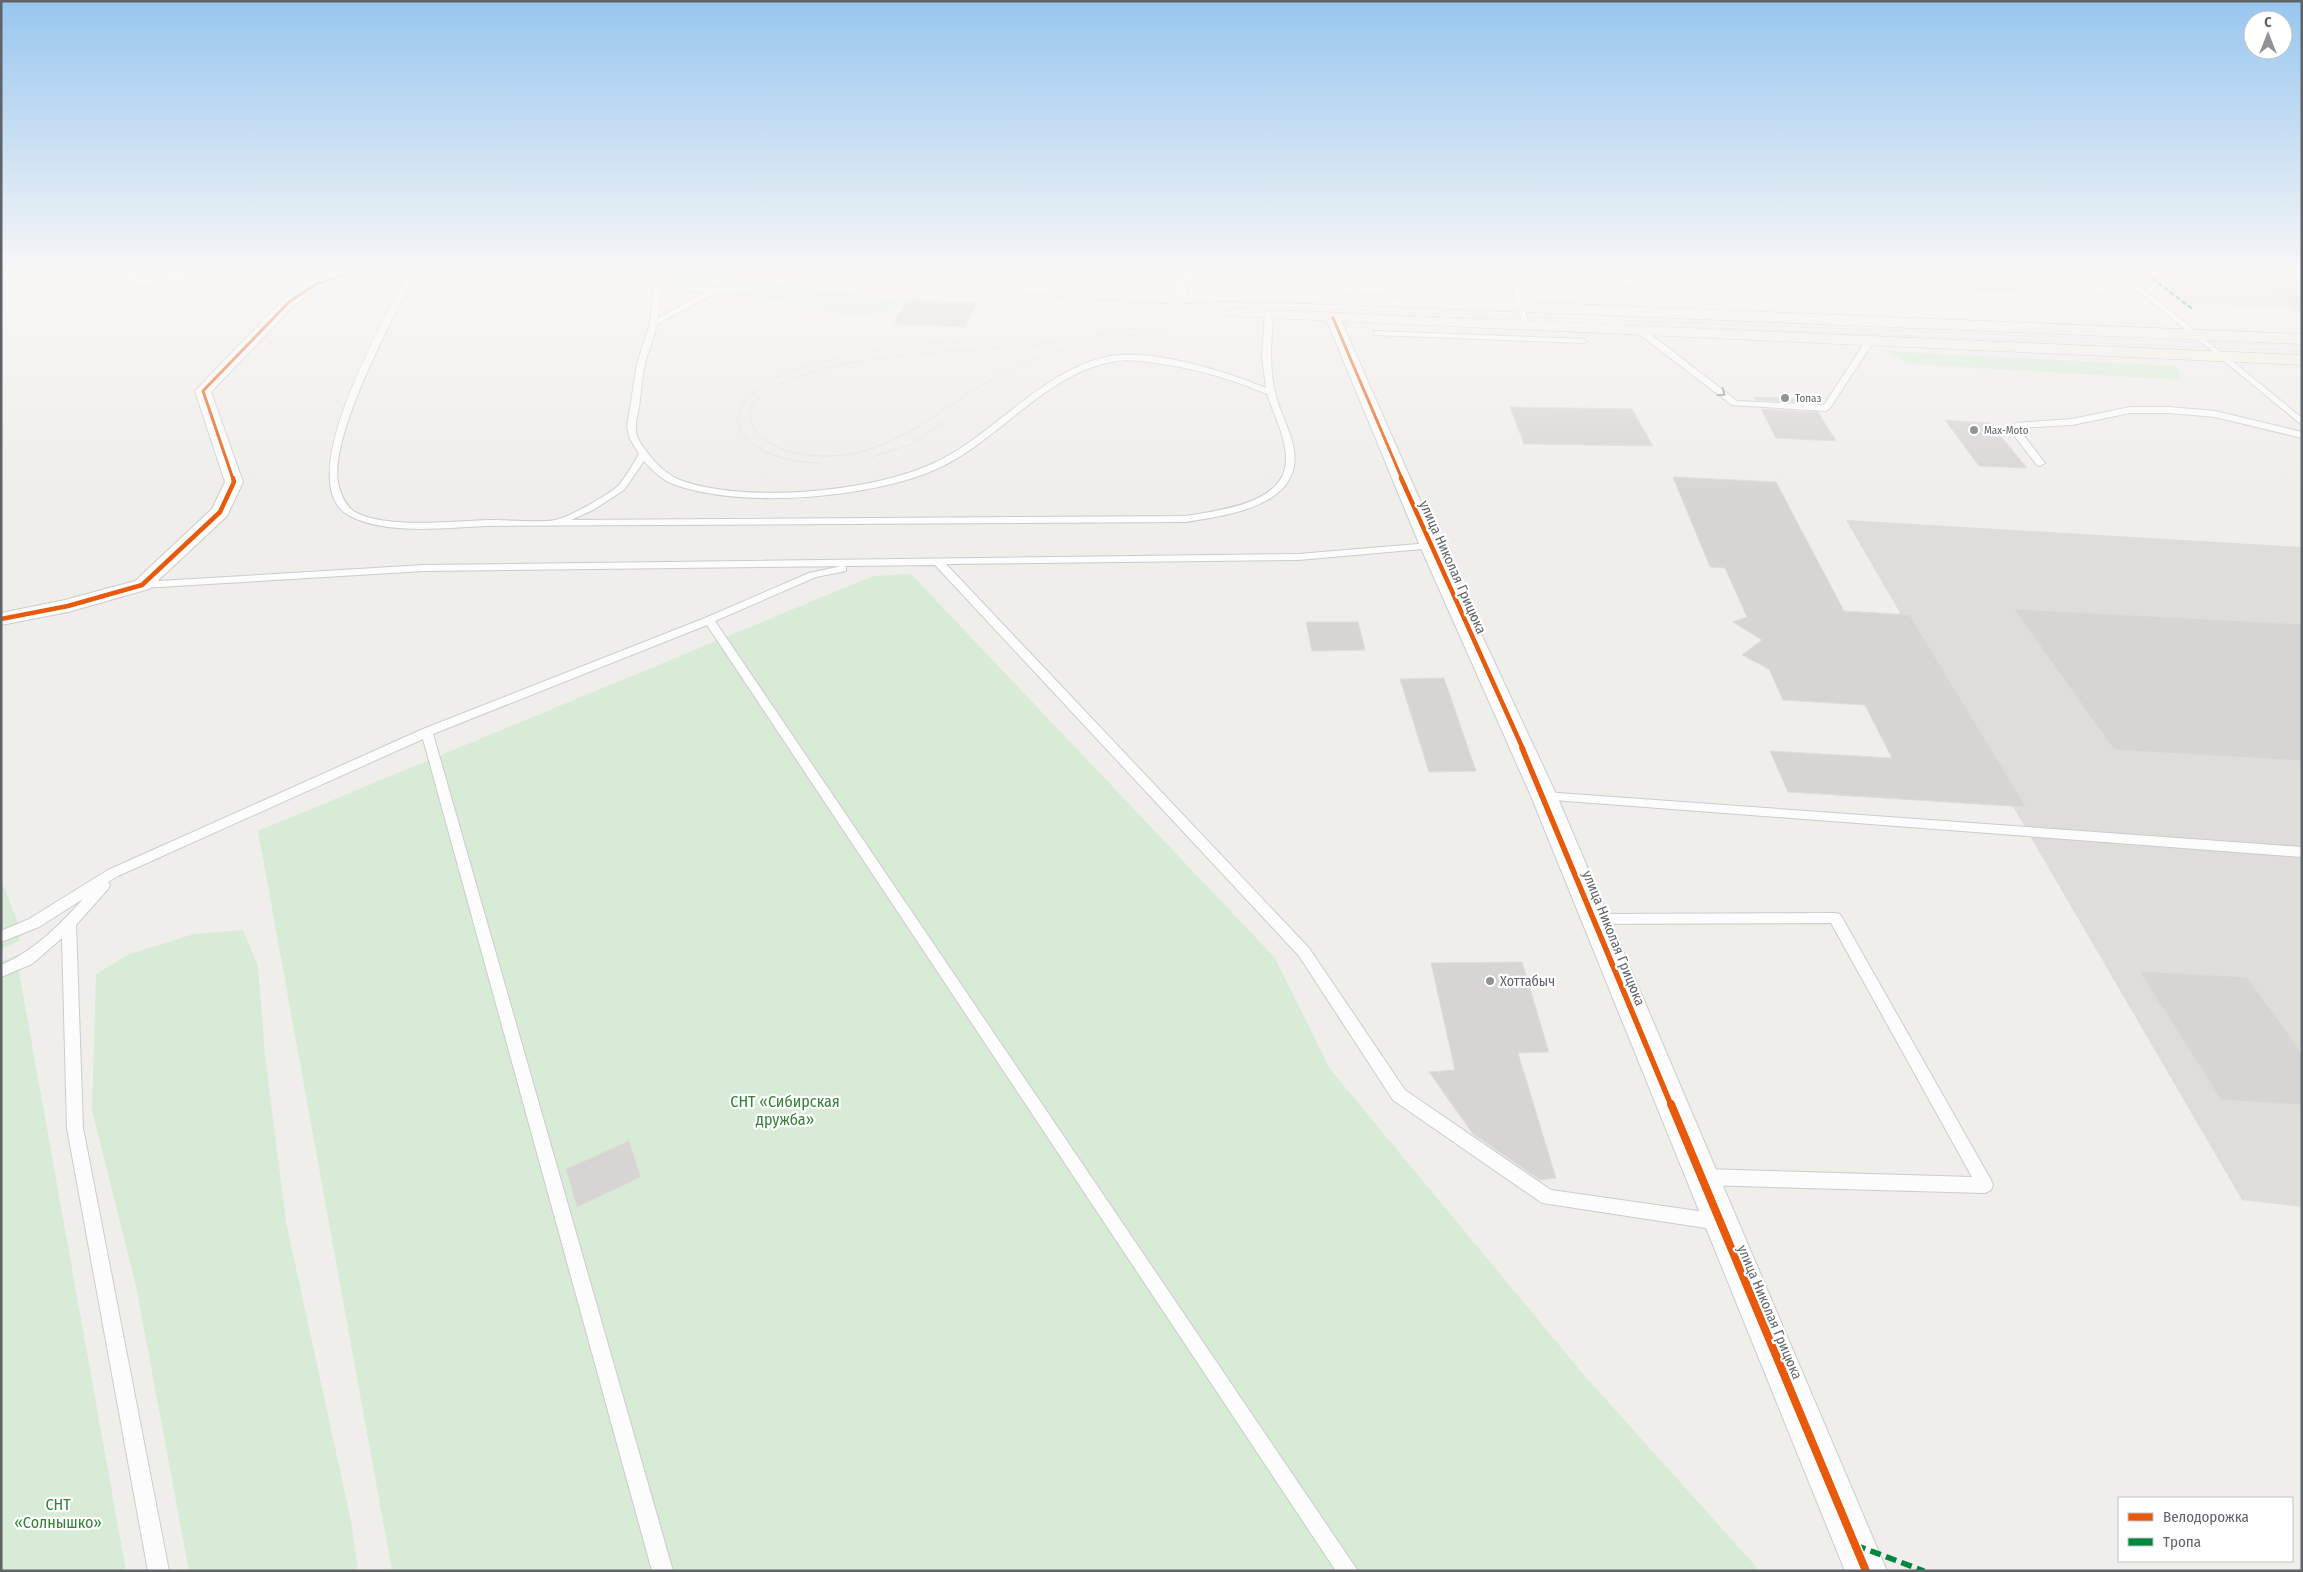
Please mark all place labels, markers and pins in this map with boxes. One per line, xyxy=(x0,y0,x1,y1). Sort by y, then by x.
marker: Топаз xyxy=(1779,392,1791,404)
place label: Топаз xyxy=(1795,392,1821,405)
marker: Max-Moto xyxy=(1968,424,1980,436)
place label: Max-Moto xyxy=(1984,424,2029,437)
place label: Хоттабыч xyxy=(1500,973,1555,990)
marker: Хоттабыч xyxy=(1484,975,1496,987)

